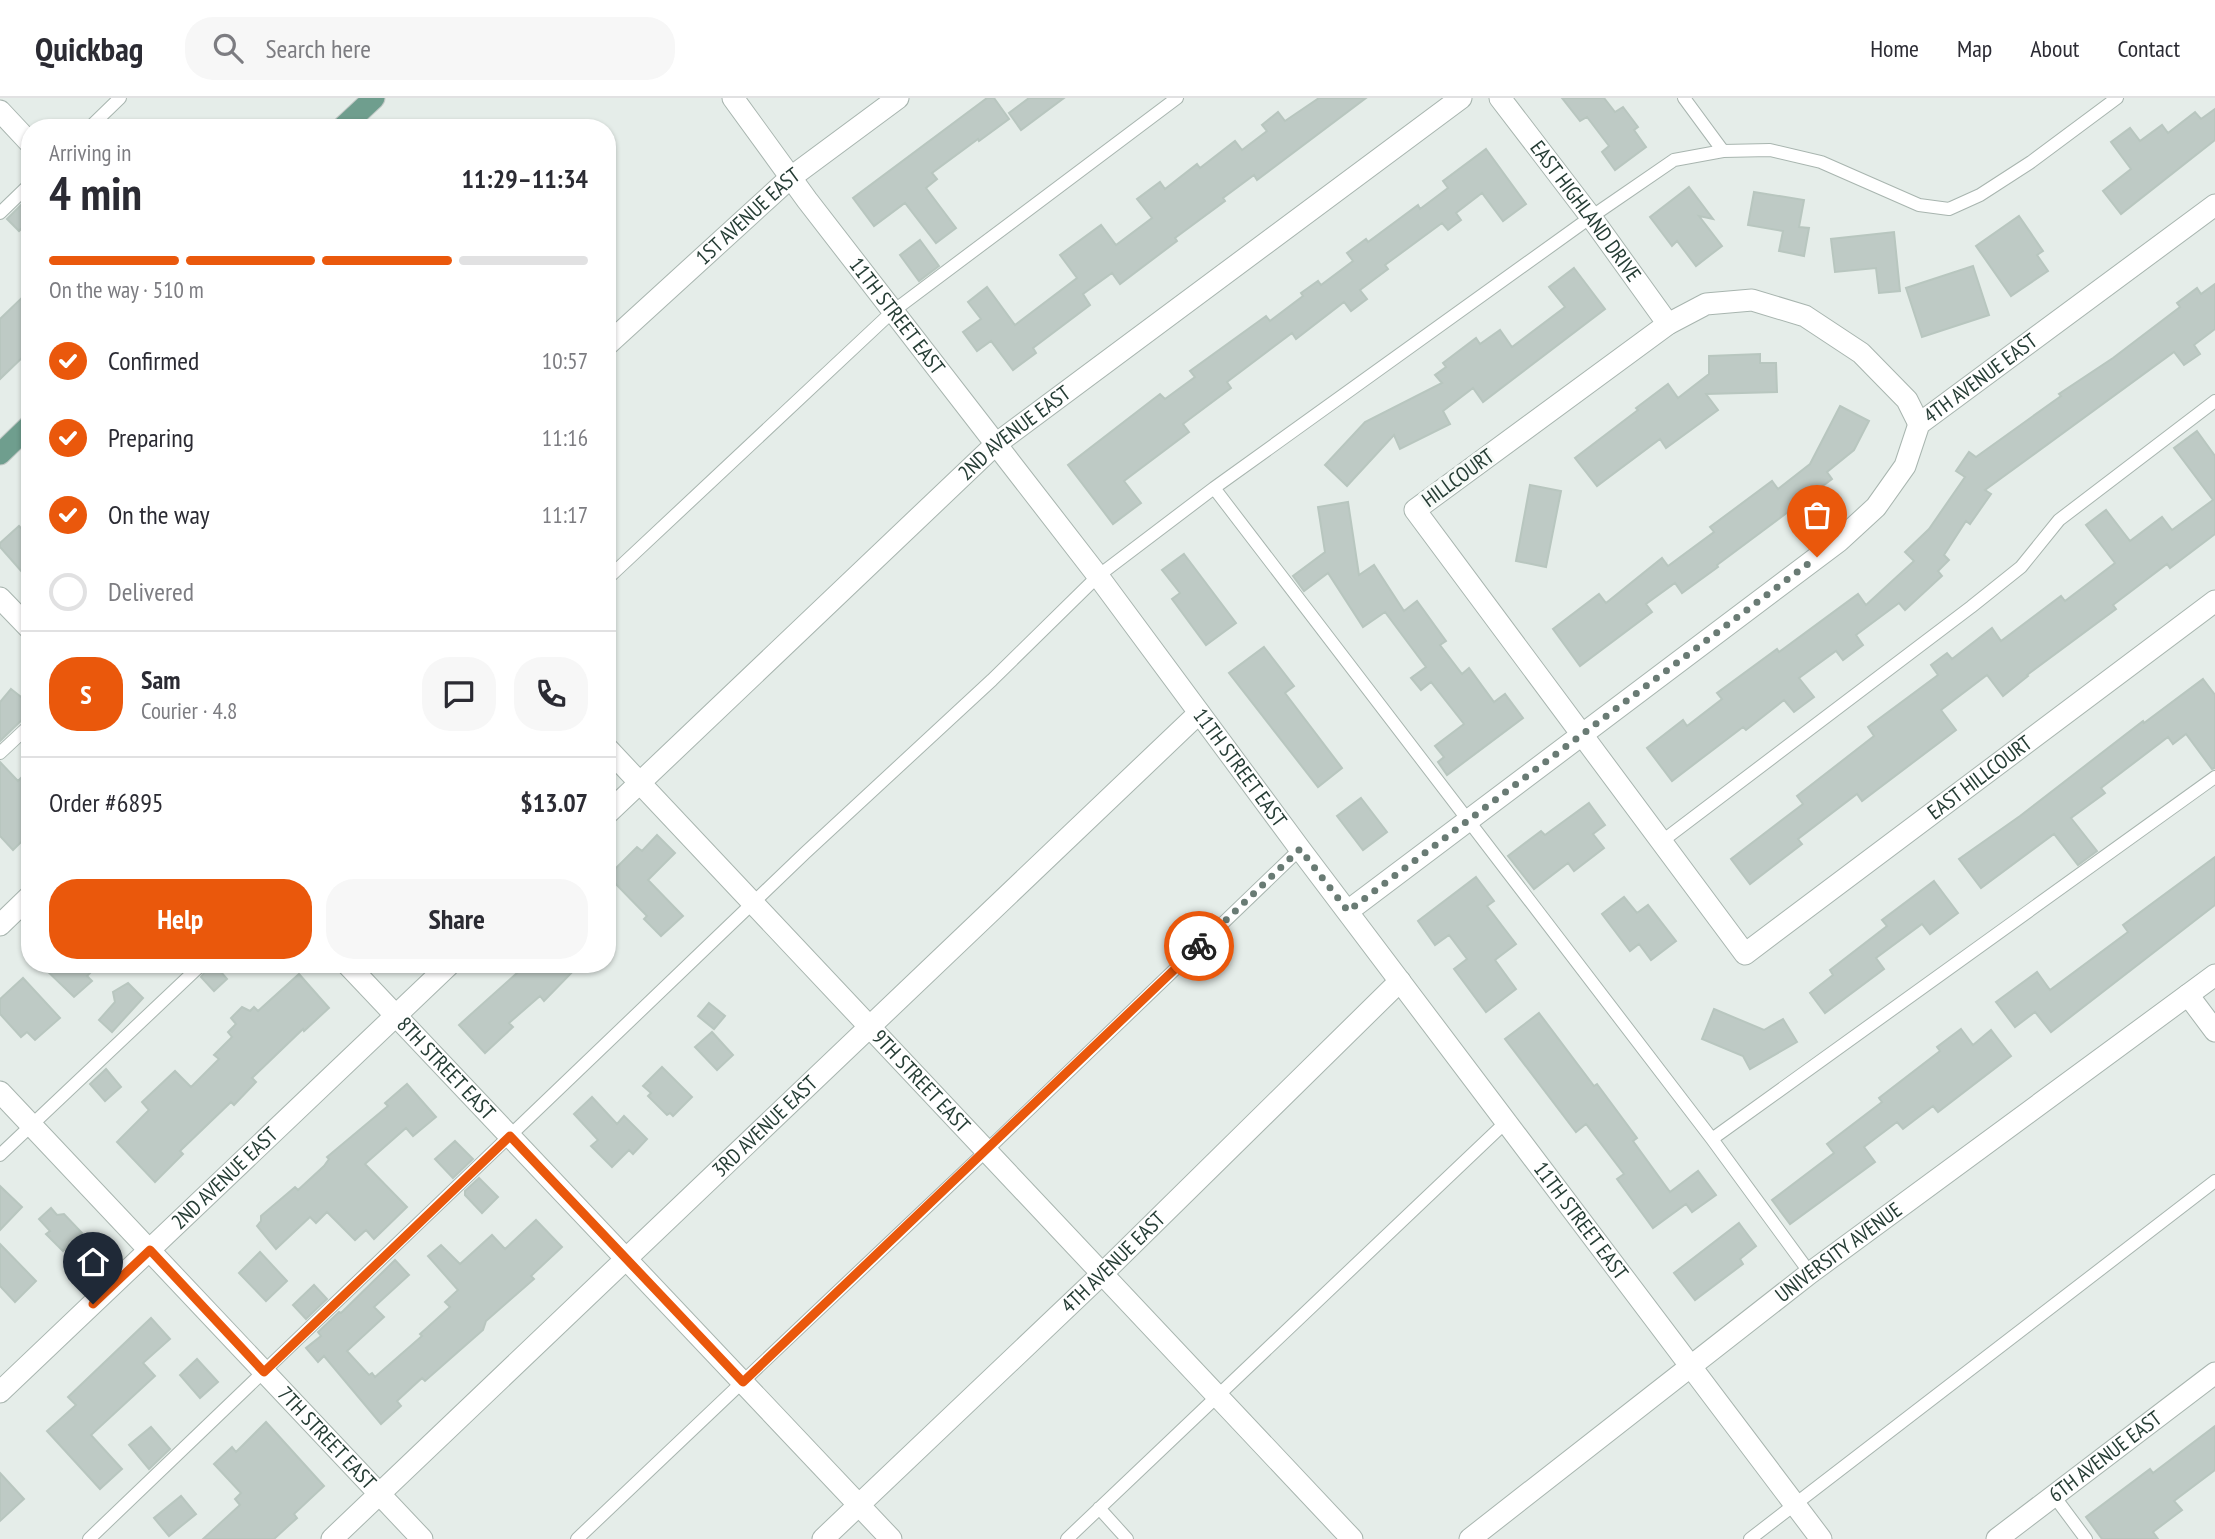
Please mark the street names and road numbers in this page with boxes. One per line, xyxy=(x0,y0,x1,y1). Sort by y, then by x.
street label: EAST HIGHLAND DRIVE xyxy=(1525,135,1647,287)
street label: 1ST AVENUE EAST xyxy=(690,161,806,270)
street label: 11TH STREET EAST xyxy=(844,252,952,380)
street label: 4TH AVENUE EAST xyxy=(1918,327,2043,429)
street label: 2ND AVENUE EAST xyxy=(952,379,1076,486)
street label: HILLCOURT xyxy=(1416,442,1499,513)
street label: 11TH STREET EAST xyxy=(1187,703,1293,833)
street label: EAST HILLCOURT xyxy=(1922,729,2037,825)
street label: 8TH STREET EAST xyxy=(391,1011,502,1126)
street label: 9TH STREET EAST xyxy=(866,1024,977,1139)
street label: 3RD AVENUE EAST xyxy=(706,1069,823,1183)
street label: 2ND AVENUE EAST xyxy=(165,1121,284,1235)
street label: 11TH STREET EAST xyxy=(1528,1156,1635,1285)
street label: UNIVERSITY AVENUE xyxy=(1770,1196,1907,1308)
street label: 4TH AVENUE EAST xyxy=(1055,1205,1171,1319)
street label: 7TH STREET EAST xyxy=(272,1381,383,1495)
street label: 6TH AVENUE EAST xyxy=(2043,1404,2167,1508)

